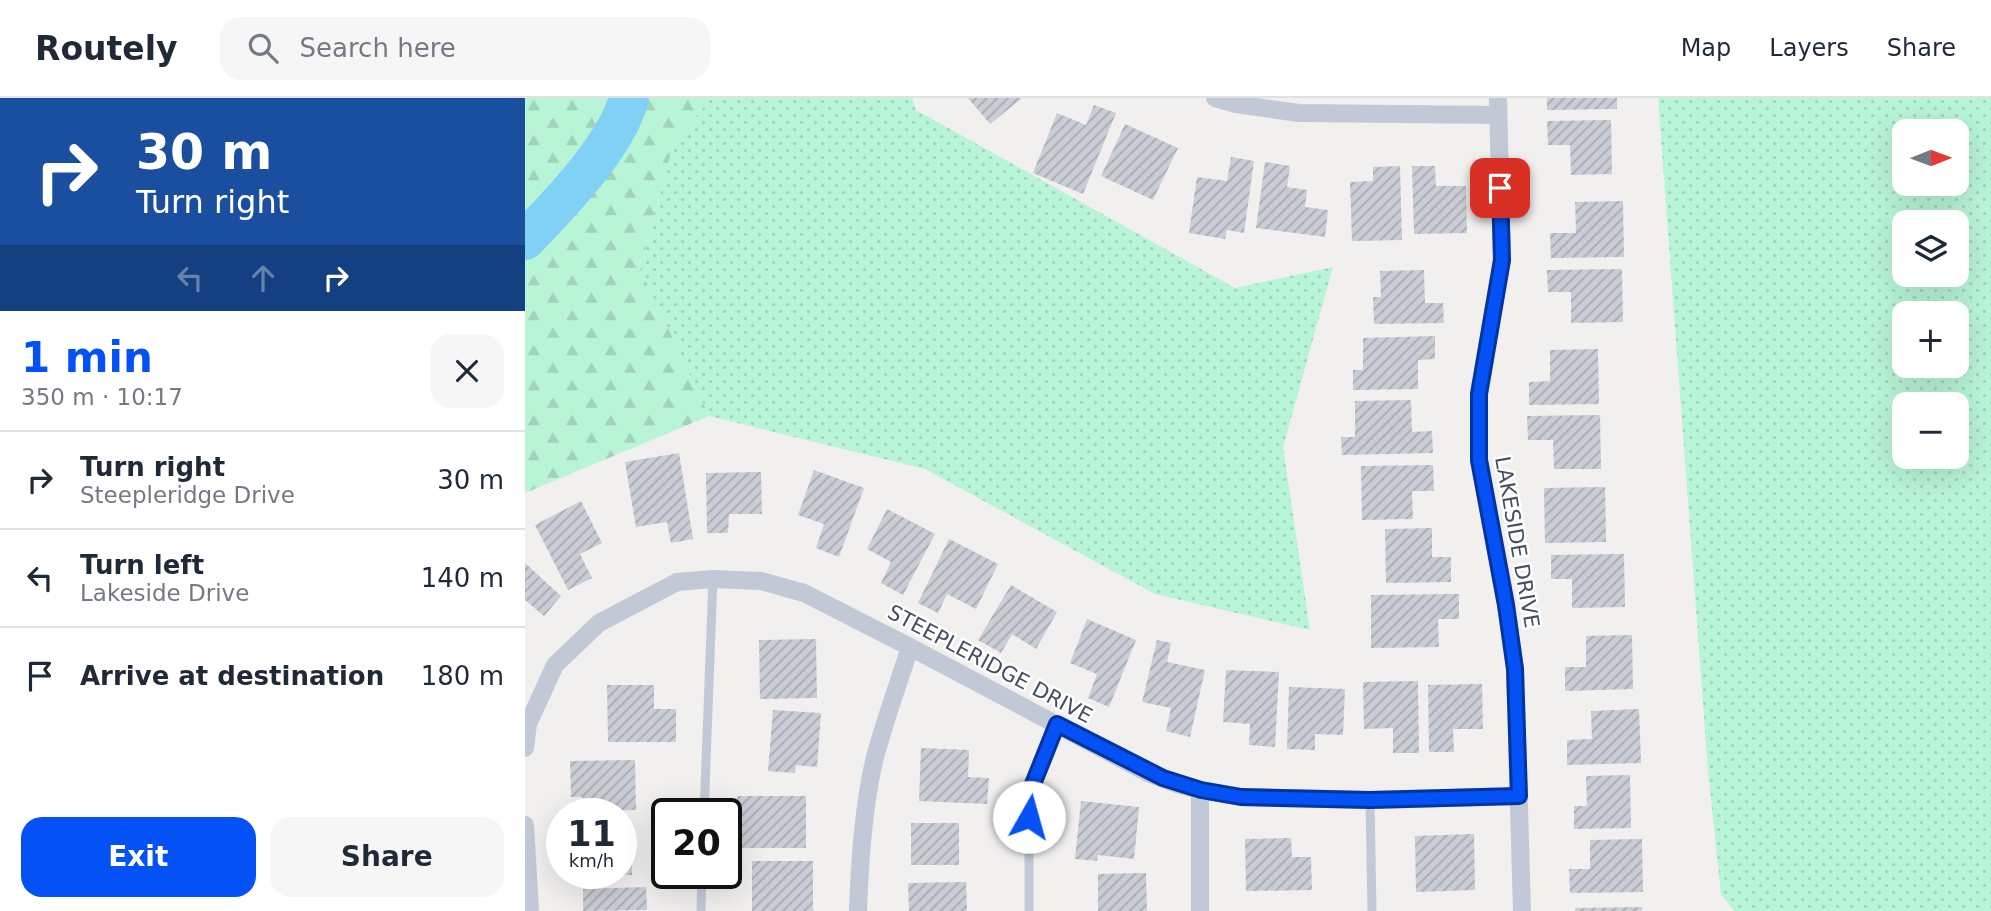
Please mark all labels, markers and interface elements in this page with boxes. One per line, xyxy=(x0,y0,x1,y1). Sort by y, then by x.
search box xyxy=(220,17,710,80)
text: Routely xyxy=(35,29,178,68)
icon: search xyxy=(244,29,282,67)
text: Search here xyxy=(300,33,456,63)
text: Map xyxy=(1681,34,1731,62)
text: Layers xyxy=(1769,34,1849,62)
text: Share xyxy=(1887,34,1956,62)
north arrow xyxy=(1892,119,1969,196)
map controls xyxy=(1892,119,1969,469)
text: 30 m xyxy=(136,124,272,181)
icon: right xyxy=(21,126,112,217)
pin xyxy=(1470,158,1530,218)
icon: arrive xyxy=(1481,169,1519,207)
text: Turn right xyxy=(136,183,289,221)
button: layers xyxy=(1892,210,1969,287)
icon: left xyxy=(171,259,209,297)
icon: ahead xyxy=(244,259,282,297)
icon: right xyxy=(317,259,355,297)
button: + xyxy=(1892,301,1969,378)
text: 1 min xyxy=(21,333,153,382)
button: close xyxy=(430,334,504,408)
text: 350 m · 10:17 xyxy=(21,384,183,410)
button: − xyxy=(1892,392,1969,469)
text: Turn right xyxy=(80,452,225,482)
street label: LAKESIDE DRIVE xyxy=(1490,454,1544,630)
icon: right xyxy=(21,461,59,499)
text: 30 m xyxy=(437,465,504,495)
text: Steepleridge Drive xyxy=(80,482,295,508)
text: Turn left xyxy=(80,550,204,580)
icon: left xyxy=(21,559,59,597)
text: 140 m xyxy=(421,563,504,593)
text: Lakeside Drive xyxy=(80,580,249,606)
street label: STEEPLERIDGE DRIVE xyxy=(884,600,1096,728)
icon: arrive xyxy=(21,657,59,695)
text: Arrive at destination xyxy=(80,661,384,691)
text: 180 m xyxy=(421,661,504,691)
position arrow xyxy=(992,780,1066,854)
speed limit sign: 20 xyxy=(651,798,742,889)
text: 11 xyxy=(567,814,616,854)
button: Exit xyxy=(21,817,256,897)
button: Share xyxy=(270,817,504,897)
text: km/h xyxy=(569,850,614,871)

